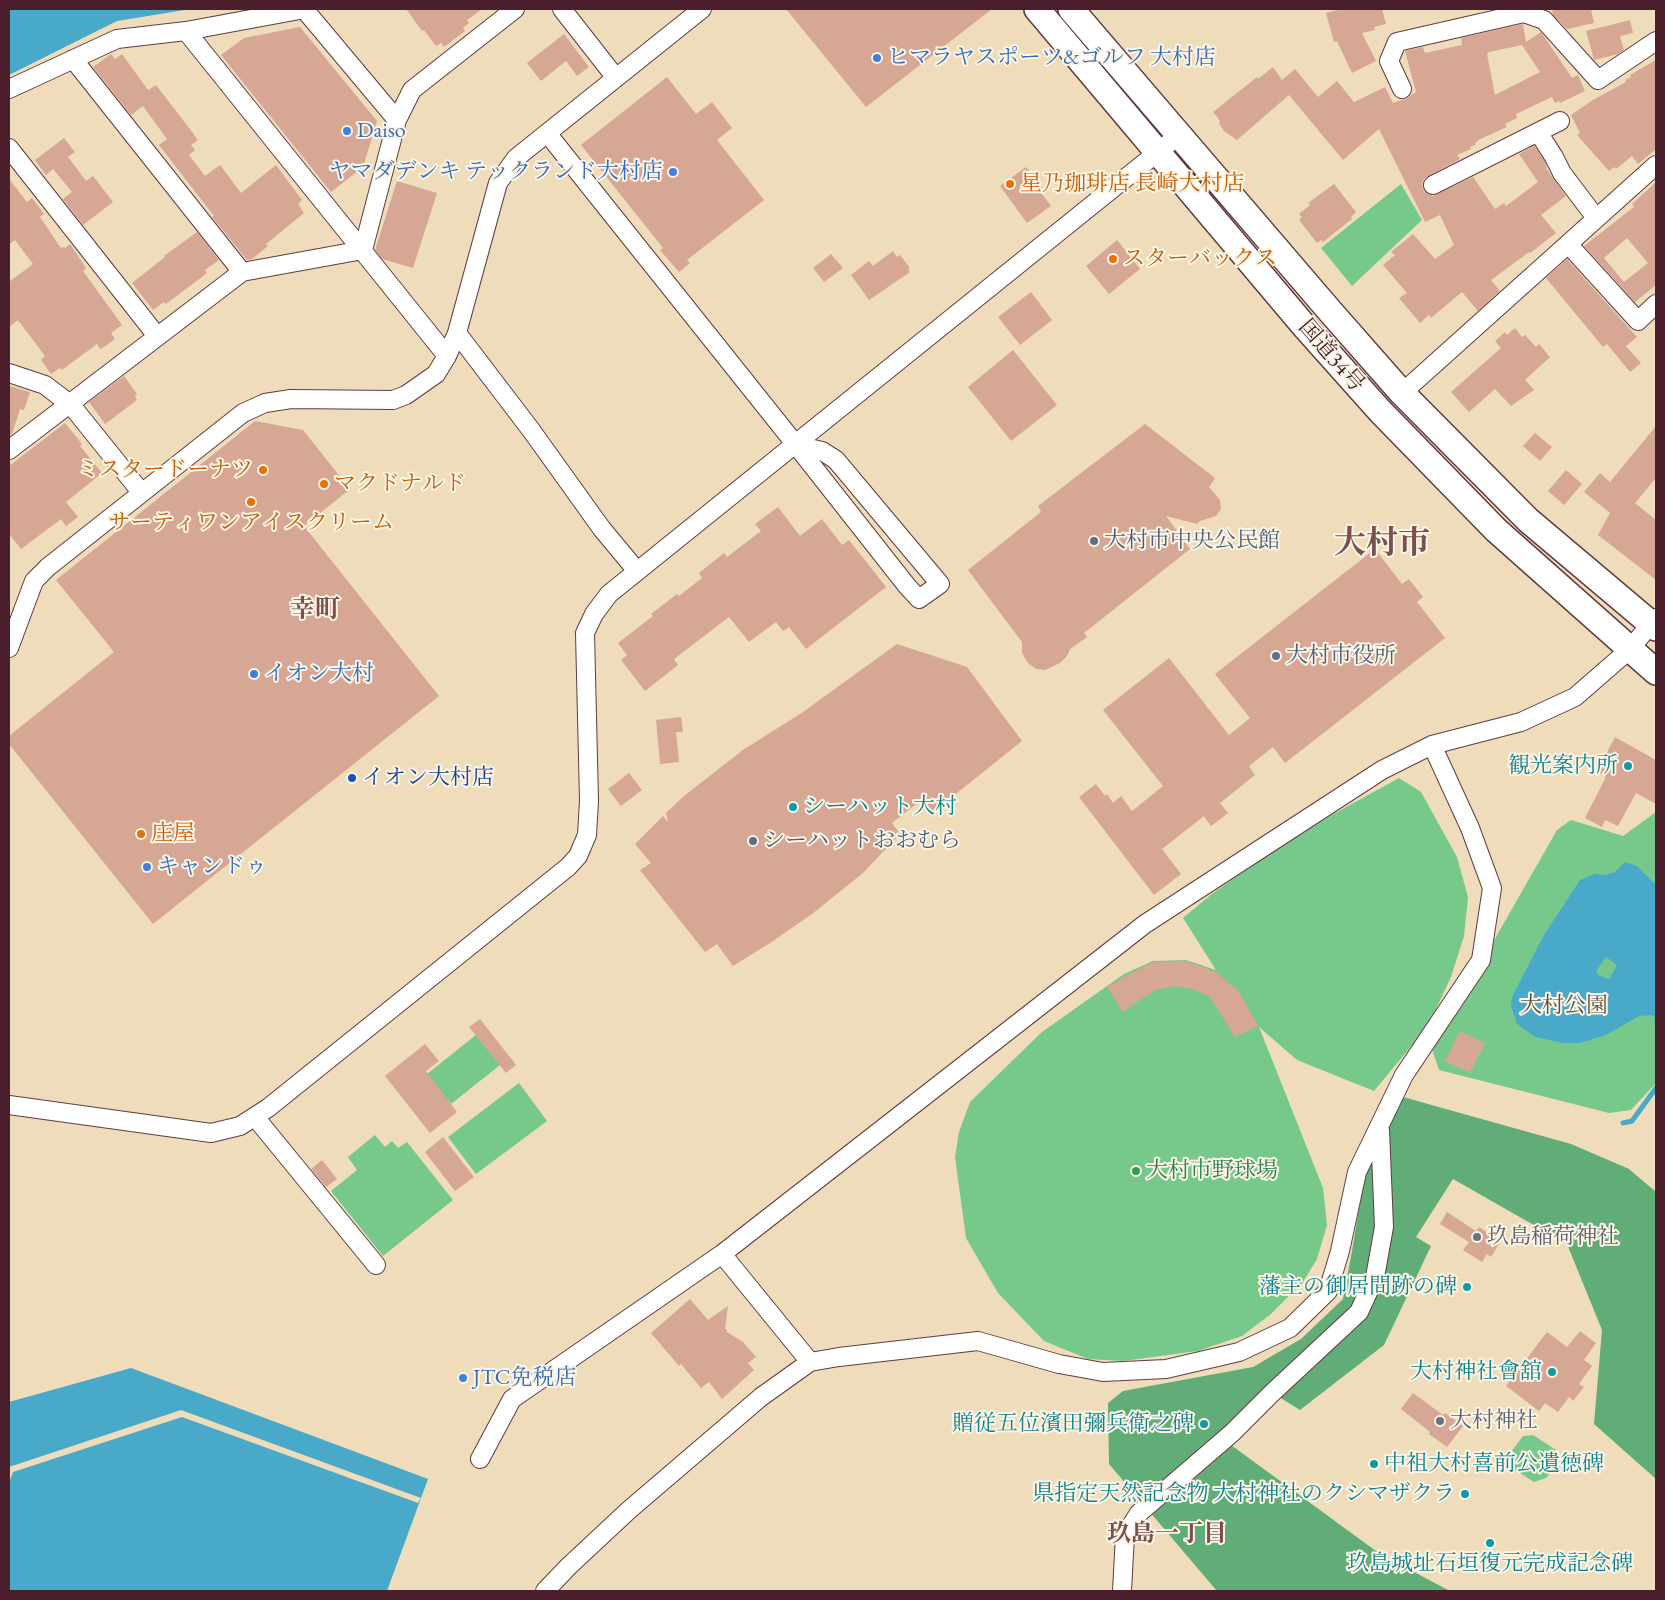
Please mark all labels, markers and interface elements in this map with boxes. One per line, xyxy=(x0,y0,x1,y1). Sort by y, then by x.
place label: ヒマラヤスポーツ&ゴルフ 大村店 xyxy=(887,45,1216,71)
marker: ヒマラヤスポーツ&ゴルフ 大村店 xyxy=(871,52,883,64)
place label: Daiso xyxy=(357,118,406,144)
marker: Daiso xyxy=(341,125,353,137)
place label: ヤマダデンキ テックランド大村店 xyxy=(329,159,663,185)
marker: ヤマダデンキ テックランド大村店 xyxy=(667,166,679,178)
place label: 星乃珈琲店 長崎大村店 xyxy=(1020,171,1244,197)
marker: 星乃珈琲店 長崎大村店 xyxy=(1004,178,1016,190)
place label: スターバックス xyxy=(1123,246,1277,272)
marker: スターバックス xyxy=(1107,253,1119,265)
street label: 国道34号 xyxy=(1292,314,1370,398)
place label: ミスタードーナツ xyxy=(77,457,253,483)
marker: ミスタードーナツ xyxy=(257,464,269,476)
place label: マクドナルド xyxy=(334,471,466,497)
marker: マクドナルド xyxy=(318,478,330,490)
marker: サーティワンアイスクリーム xyxy=(245,496,257,508)
place label: サーティワンアイスクリーム xyxy=(108,510,394,536)
district label: 大村市 xyxy=(1334,525,1430,563)
place label: 大村市中央公民館 xyxy=(1104,528,1280,554)
marker: 大村市中央公民館 xyxy=(1088,535,1100,547)
district label: 幸町 xyxy=(290,595,340,625)
place label: 大村市役所 xyxy=(1286,643,1396,669)
marker: 大村市役所 xyxy=(1270,650,1282,662)
place label: イオン大村 xyxy=(264,661,374,687)
marker: イオン大村 xyxy=(248,668,260,680)
place label: 観光案内所 xyxy=(1508,753,1618,779)
marker: 観光案内所 xyxy=(1622,760,1634,772)
place label: イオン大村店 xyxy=(362,765,494,791)
marker: イオン大村店 xyxy=(346,772,358,784)
place label: シーハット大村 xyxy=(803,794,957,820)
marker: シーハット大村 xyxy=(787,801,799,813)
place label: 庄屋 xyxy=(151,821,195,847)
marker: 庄屋 xyxy=(135,828,147,840)
place label: シーハットおおむら xyxy=(763,828,961,854)
marker: シーハットおおむら xyxy=(747,835,759,847)
place label: キャンドゥ xyxy=(157,854,267,880)
marker: キャンドゥ xyxy=(141,861,153,873)
park label: 大村公園 xyxy=(1520,993,1608,1019)
place label: 大村市野球場 xyxy=(1146,1158,1278,1184)
marker: 大村市野球場 xyxy=(1130,1165,1142,1177)
place label: 玖島稲荷神社 xyxy=(1487,1224,1619,1250)
marker: 玖島稲荷神社 xyxy=(1471,1231,1483,1243)
place label: 藩主の御居間跡の碑 xyxy=(1259,1274,1457,1300)
marker: 藩主の御居間跡の碑 xyxy=(1461,1281,1473,1293)
place label: 大村神社會舘 xyxy=(1410,1359,1542,1385)
place label: JTC免税店 xyxy=(473,1365,576,1391)
marker: 大村神社會舘 xyxy=(1546,1366,1558,1378)
marker: JTC免税店 xyxy=(457,1372,469,1384)
place label: 大村神社 xyxy=(1450,1408,1538,1434)
place label: 贈従五位濱田彌兵衛之碑 xyxy=(952,1411,1194,1437)
marker: 大村神社 xyxy=(1434,1415,1446,1427)
marker: 贈従五位濱田彌兵衛之碑 xyxy=(1198,1418,1210,1430)
place label: 中祖大村喜前公遺徳碑 xyxy=(1384,1451,1604,1477)
marker: 中祖大村喜前公遺徳碑 xyxy=(1368,1458,1380,1470)
place label: 県指定天然記念物 大村神社のクシマザクラ xyxy=(1033,1481,1455,1507)
marker: 県指定天然記念物 大村神社のクシマザクラ xyxy=(1459,1488,1471,1500)
district label: 玖島一丁目 xyxy=(1107,1520,1227,1548)
marker: 玖島城址石垣復元完成記念碑 xyxy=(1484,1537,1496,1549)
place label: 玖島城址石垣復元完成記念碑 xyxy=(1347,1551,1633,1577)

